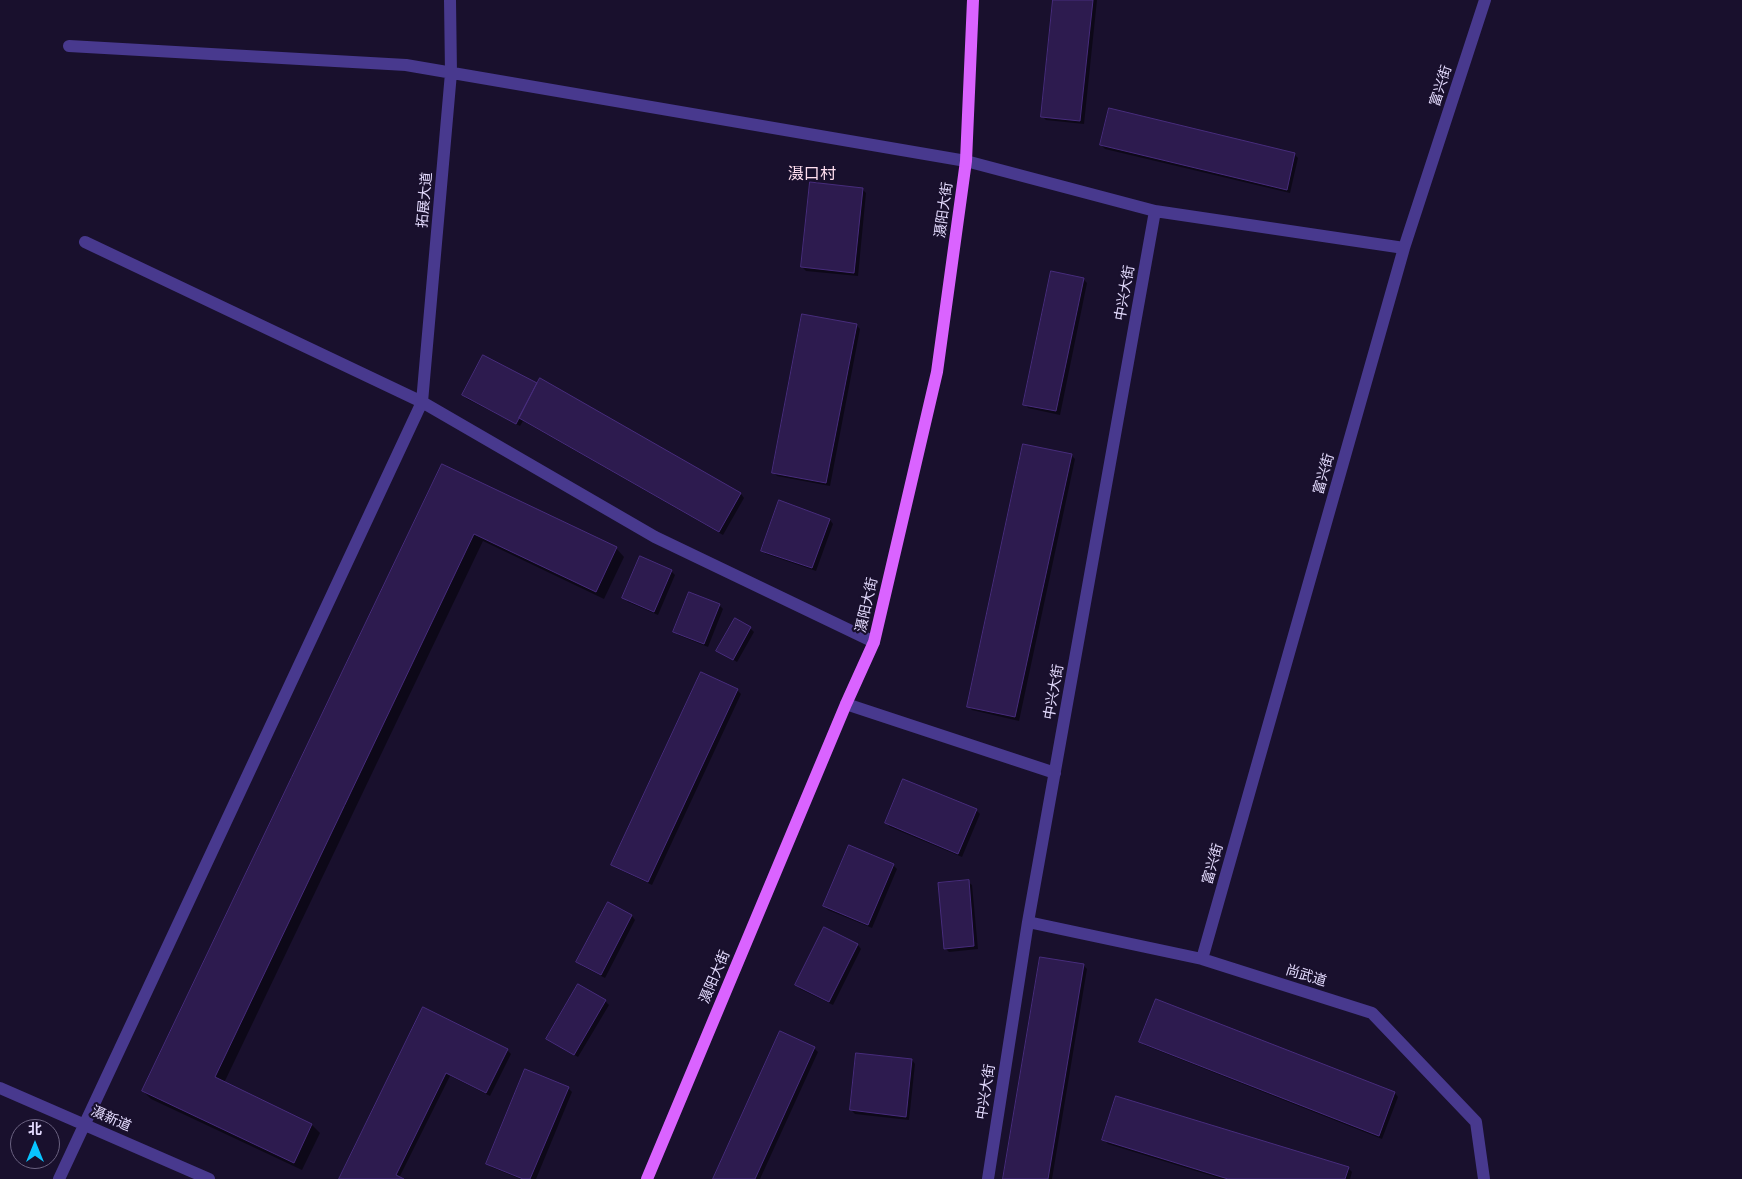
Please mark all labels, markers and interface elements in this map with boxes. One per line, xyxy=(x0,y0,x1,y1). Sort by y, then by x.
street label: 富兴街 xyxy=(1427,63,1455,109)
district label: 滠口村 xyxy=(788,164,836,184)
street label: 拓展大道 xyxy=(414,171,436,229)
street label: 滠阳大街 xyxy=(932,181,956,239)
street label: 中兴大街 xyxy=(1112,264,1138,322)
street label: 富兴街 xyxy=(1310,451,1338,497)
street label: 滠阳大街 xyxy=(853,576,881,634)
street label: 中兴大街 xyxy=(1041,663,1067,721)
street label: 富兴街 xyxy=(1199,841,1227,887)
street label: 滠阳大街 xyxy=(696,948,734,1006)
street label: 尚武道 xyxy=(1283,962,1329,990)
street label: 中兴大街 xyxy=(973,1063,999,1121)
street label: 滠新道 xyxy=(88,1103,134,1135)
north arrow xyxy=(10,1119,60,1169)
text: 北 xyxy=(28,1121,42,1138)

